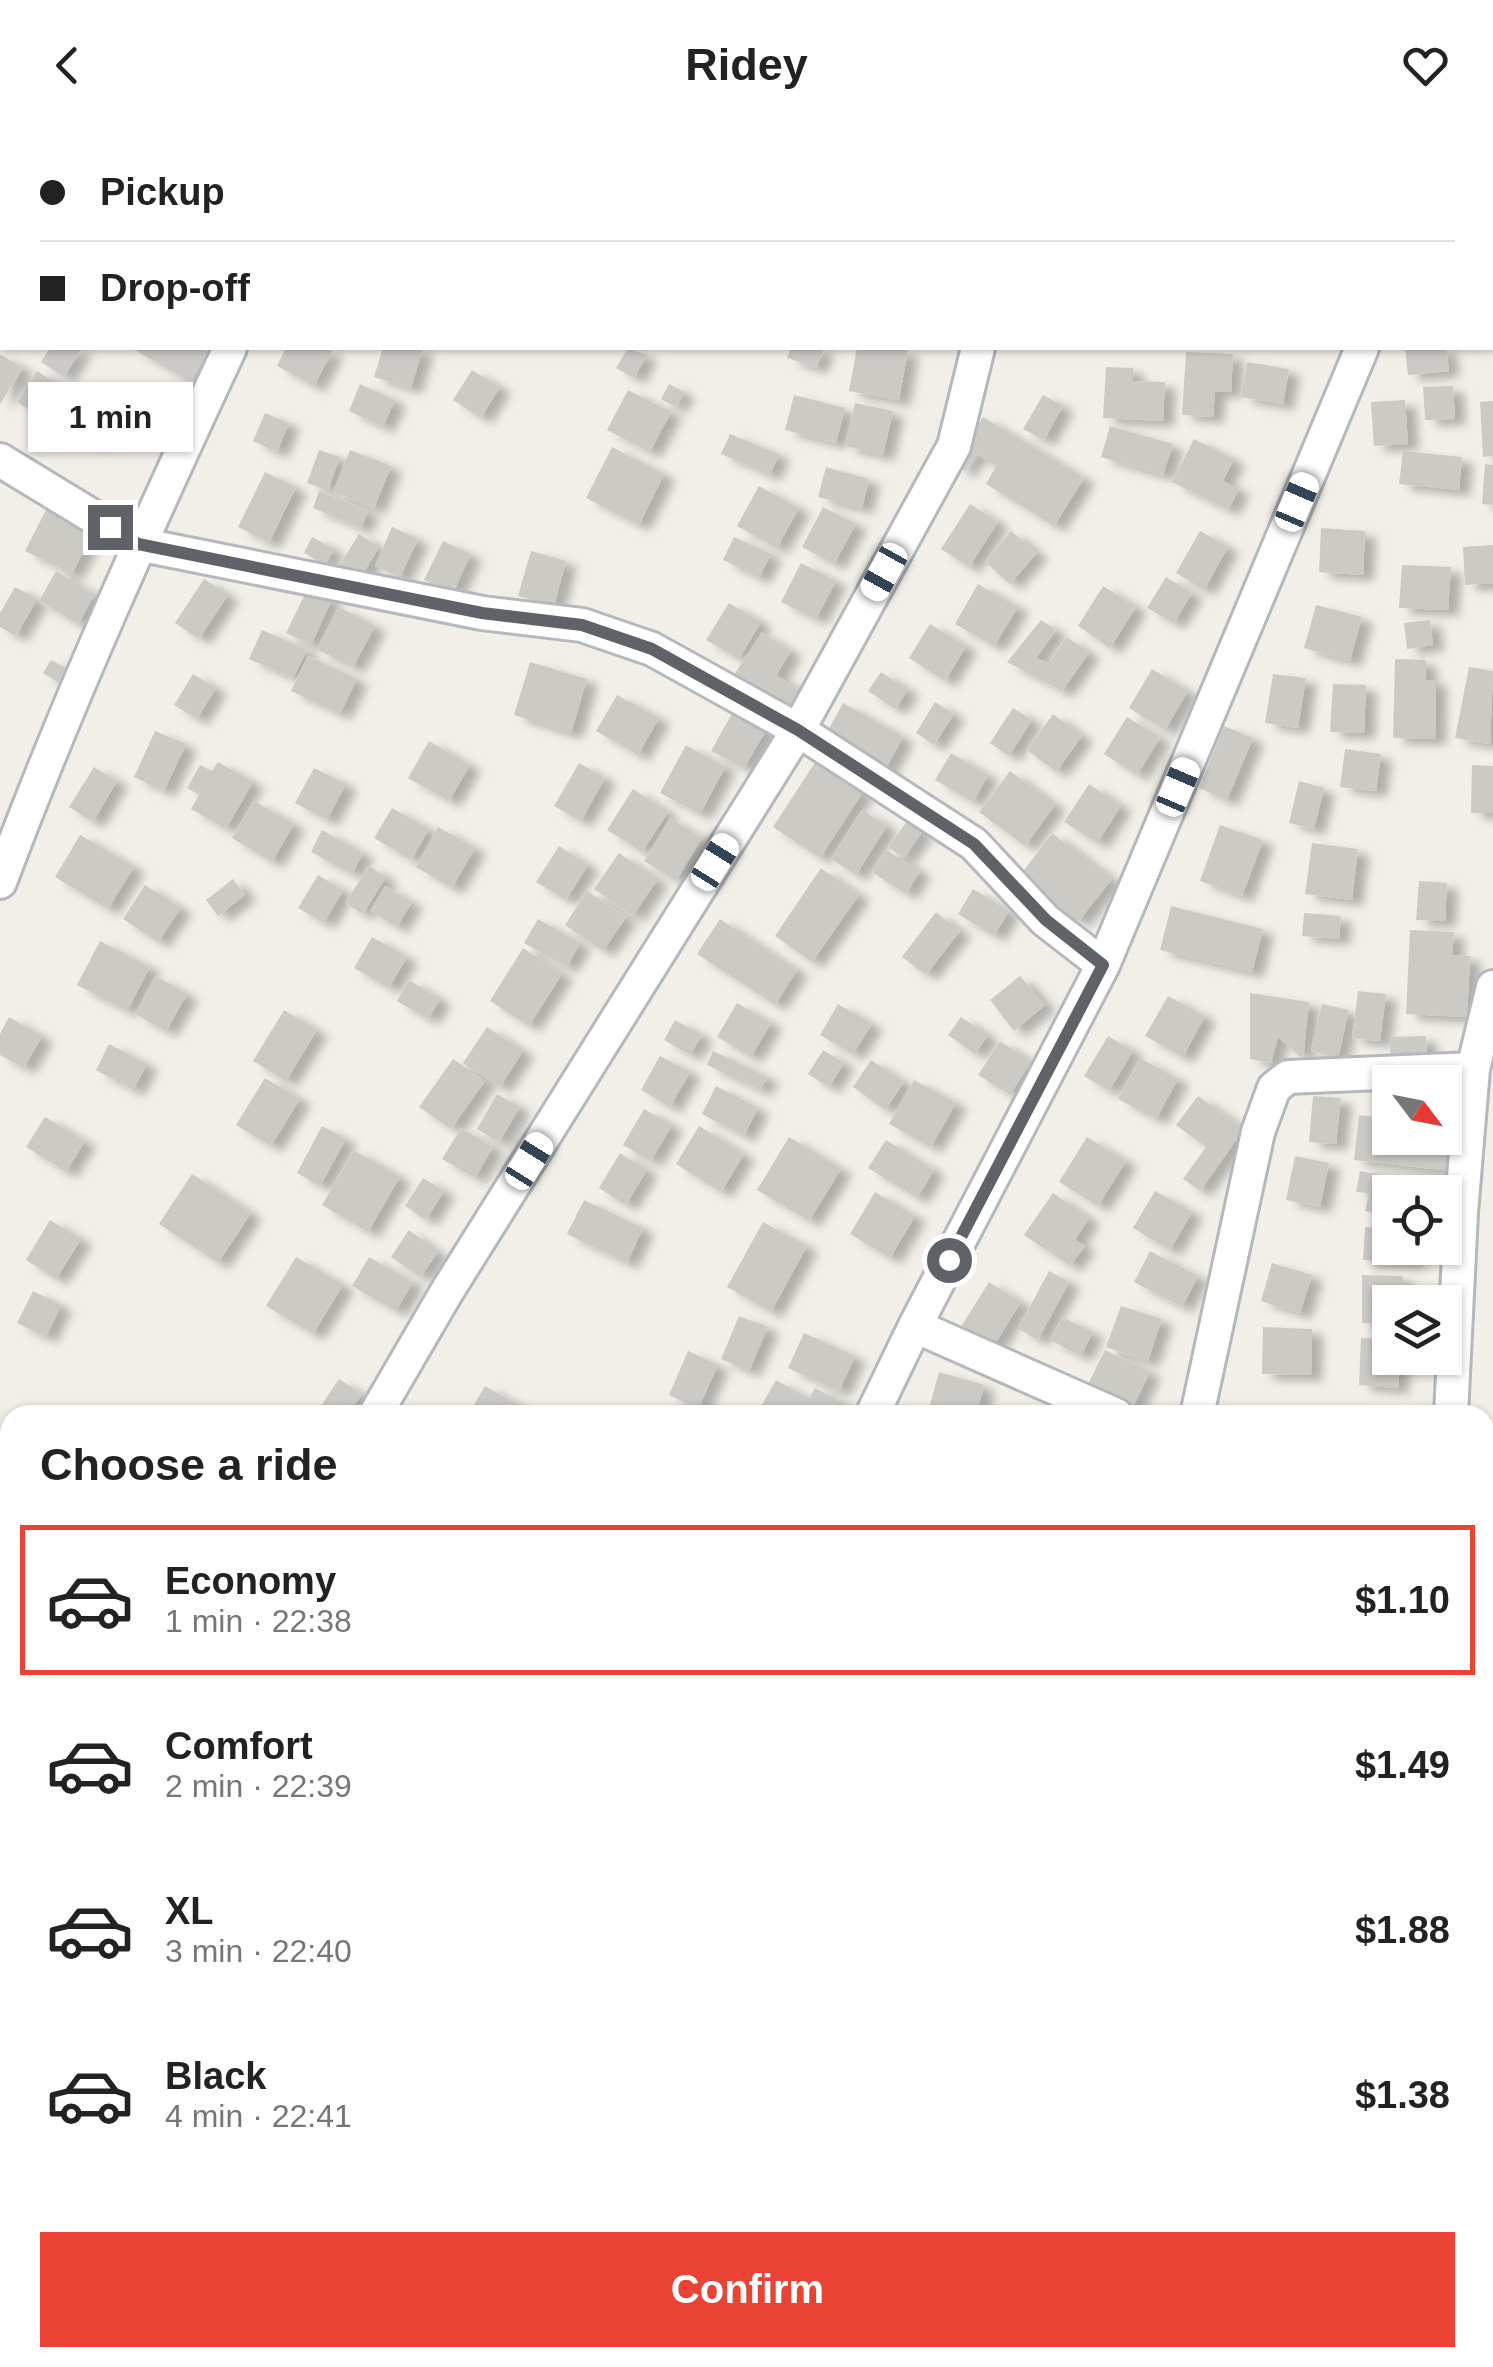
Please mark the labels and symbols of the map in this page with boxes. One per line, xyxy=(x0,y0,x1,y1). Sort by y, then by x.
callout: 1 min xyxy=(28,382,192,452)
car xyxy=(1271,469,1323,535)
route end xyxy=(88,505,133,550)
car xyxy=(856,538,912,606)
car xyxy=(1152,754,1204,820)
car xyxy=(686,829,744,895)
north arrow xyxy=(1372,1065,1462,1155)
car xyxy=(500,1128,558,1194)
route start xyxy=(927,1238,972,1283)

